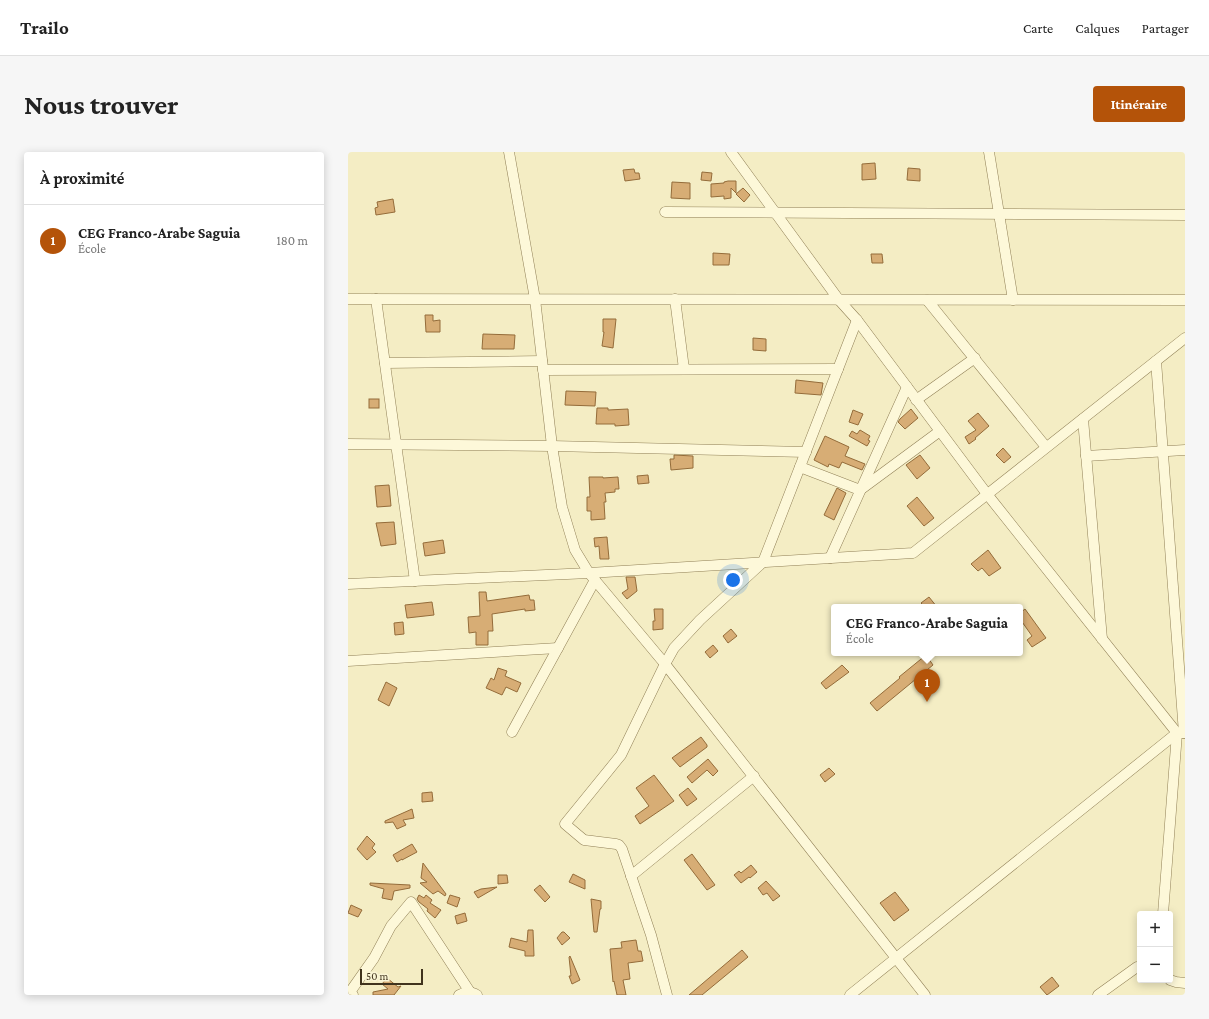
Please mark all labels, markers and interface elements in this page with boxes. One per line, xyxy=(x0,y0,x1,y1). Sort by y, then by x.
text: Trailo xyxy=(20,17,69,38)
text: Carte xyxy=(1023,20,1053,36)
text: Calques xyxy=(1075,20,1120,36)
text: Partager xyxy=(1142,20,1189,36)
button: Itinéraire xyxy=(1093,86,1185,122)
text: Nous trouver xyxy=(24,89,178,120)
text: À proximité xyxy=(40,169,124,188)
text: CEG Franco-Arabe Saguia xyxy=(78,225,240,241)
text: 1 xyxy=(51,233,55,248)
text: 180 m xyxy=(276,233,308,248)
text: École xyxy=(78,241,106,256)
your location xyxy=(723,570,743,590)
popup xyxy=(831,604,1023,656)
text: CEG Franco-Arabe Saguia xyxy=(846,615,1008,631)
text: École xyxy=(846,631,874,646)
pin: 1 xyxy=(914,669,940,702)
map controls xyxy=(1137,911,1173,983)
button: + xyxy=(1137,911,1173,947)
button: − xyxy=(1137,947,1173,983)
scale bar xyxy=(360,967,423,986)
text: 50 m xyxy=(366,970,388,982)

